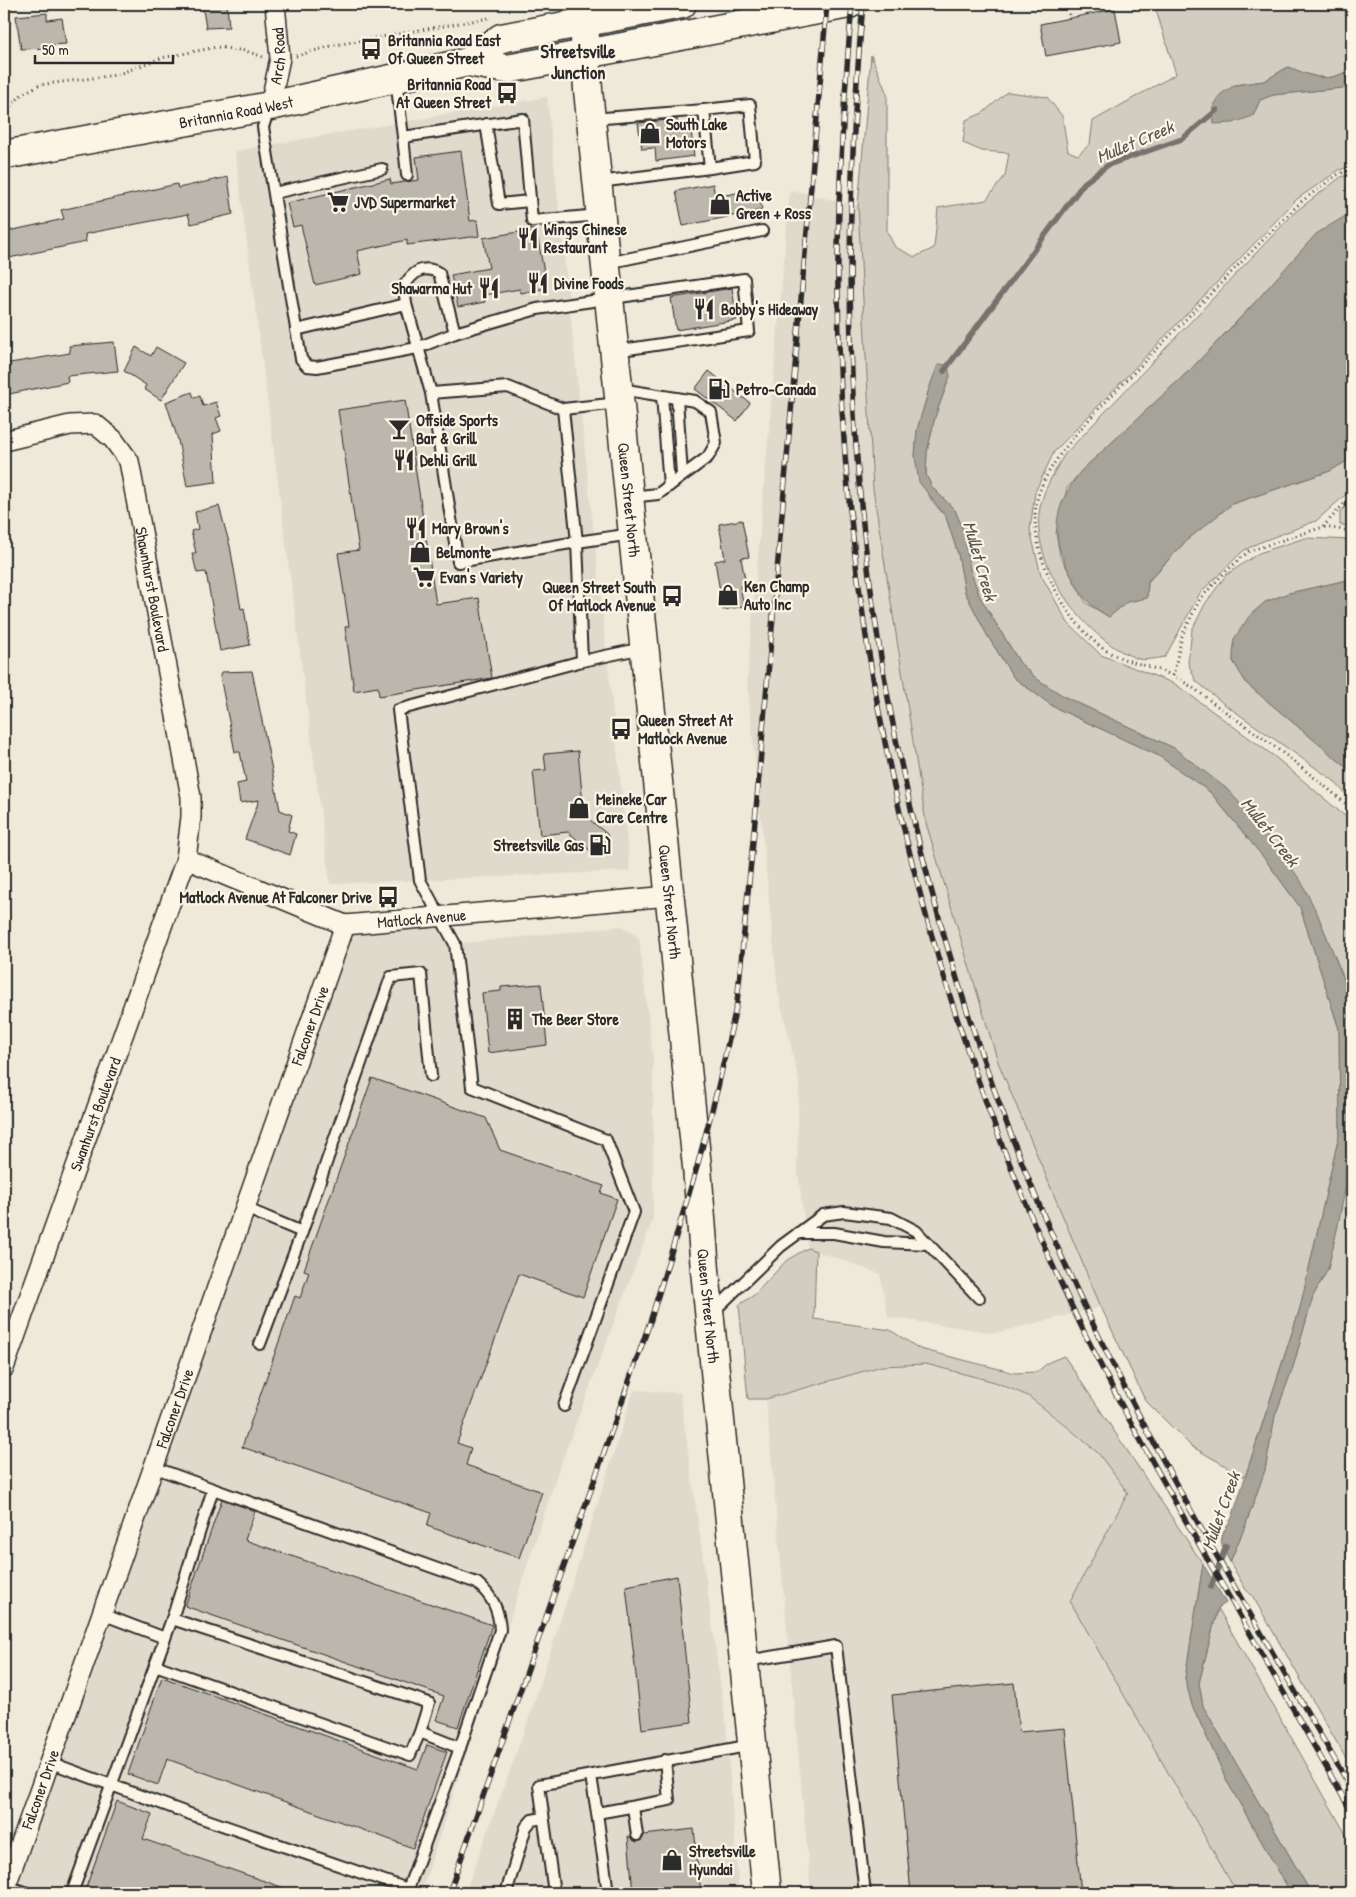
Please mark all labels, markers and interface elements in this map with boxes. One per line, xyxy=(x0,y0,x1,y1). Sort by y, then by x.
street label: Arch Road xyxy=(264,27,291,86)
place label: Britannia Road East Of Queen Street xyxy=(388,29,501,69)
scale bar xyxy=(35,32,172,64)
bus stop icon: Britannia Road East Of Queen Street xyxy=(358,36,384,62)
text: 50 m xyxy=(42,39,69,60)
district label: Streetsville Junction xyxy=(541,39,616,85)
place label: Britannia Road At Queen Street xyxy=(396,73,492,113)
bus stop icon: Britannia Road At Queen Street xyxy=(494,80,520,106)
street label: Britannia Road West xyxy=(177,90,296,134)
place label: South Lake Motors xyxy=(666,113,728,153)
water label: Mullet Creek xyxy=(1092,113,1179,169)
shop icon: South Lake Motors xyxy=(637,120,663,146)
place label: Active Green + Ross xyxy=(736,184,812,224)
supermarket icon: JVD Supermarket xyxy=(325,189,351,215)
place label: JVD Supermarket xyxy=(354,191,456,214)
shop icon: Active Green + Ross xyxy=(707,191,733,217)
place label: Wings Chinese Restaurant xyxy=(544,218,627,258)
restaurant icon: Wings Chinese Restaurant xyxy=(515,225,541,251)
restaurant icon: Divine Foods xyxy=(525,270,551,296)
place label: Divine Foods xyxy=(554,272,625,294)
restaurant icon: Shawarma Hut xyxy=(476,275,502,301)
place label: Shawarma Hut xyxy=(392,277,472,299)
restaurant icon: Bobby's Hideaway xyxy=(691,296,717,322)
place label: Bobby's Hideaway xyxy=(721,298,819,321)
fuel station icon: Petro-Canada xyxy=(706,376,732,402)
place label: Petro-Canada xyxy=(736,378,816,400)
place label: Offside Sports Bar & Grill xyxy=(416,409,499,449)
bar icon: Offside Sports Bar & Grill xyxy=(386,416,412,442)
street label: Queen Street North xyxy=(613,441,646,558)
restaurant icon: Dehli Grill xyxy=(391,447,417,473)
place label: Dehli Grill xyxy=(420,449,478,471)
restaurant icon: Mary Brown's xyxy=(403,515,429,541)
place label: Mary Brown's xyxy=(432,517,509,540)
water label: Mullet Creek xyxy=(957,518,1004,605)
street label: Shawnhurst Boulevard xyxy=(130,525,175,653)
shop icon: Belmonte xyxy=(407,539,433,565)
place label: Belmonte xyxy=(436,541,492,563)
supermarket icon: Evan's Variety xyxy=(411,564,437,590)
place label: Evan's Variety xyxy=(440,566,523,589)
place label: Ken Champ Auto Inc xyxy=(744,575,809,615)
place label: Queen Street South Of Matlock Avenue xyxy=(542,576,657,616)
shop icon: Ken Champ Auto Inc xyxy=(715,582,741,608)
bus stop icon: Queen Street South Of Matlock Avenue xyxy=(659,583,685,609)
place label: Queen Street At Matlock Avenue xyxy=(638,709,733,749)
bus stop icon: Queen Street At Matlock Avenue xyxy=(608,716,634,742)
place label: Meineke Car Care Centre xyxy=(596,788,668,828)
water label: Mullet Creek xyxy=(1235,792,1306,873)
shop icon: Meineke Car Care Centre xyxy=(566,795,592,821)
fuel station icon: Streetsville Gas xyxy=(587,832,613,858)
place label: Streetsville Gas xyxy=(494,834,585,856)
street label: Queen Street North xyxy=(653,843,687,960)
bus stop icon: Matlock Avenue At Falconer Drive xyxy=(375,884,401,910)
place label: Matlock Avenue At Falconer Drive xyxy=(179,886,373,908)
street label: Matlock Avenue xyxy=(376,903,468,933)
street label: Falconer Drive xyxy=(285,982,334,1069)
building icon: The Beer Store xyxy=(502,1006,528,1032)
place label: The Beer Store xyxy=(531,1008,619,1030)
street label: Swanhurst Boulevard xyxy=(64,1054,126,1174)
street label: Queen Street North xyxy=(692,1248,725,1364)
street label: Falconer Drive xyxy=(150,1365,199,1452)
water label: Mullet Creek xyxy=(1195,1467,1247,1554)
street label: Falconer Drive xyxy=(15,1746,64,1833)
place label: Streetsville Hyundai xyxy=(689,1840,756,1881)
shop icon: Streetsville Hyundai xyxy=(659,1847,685,1873)

